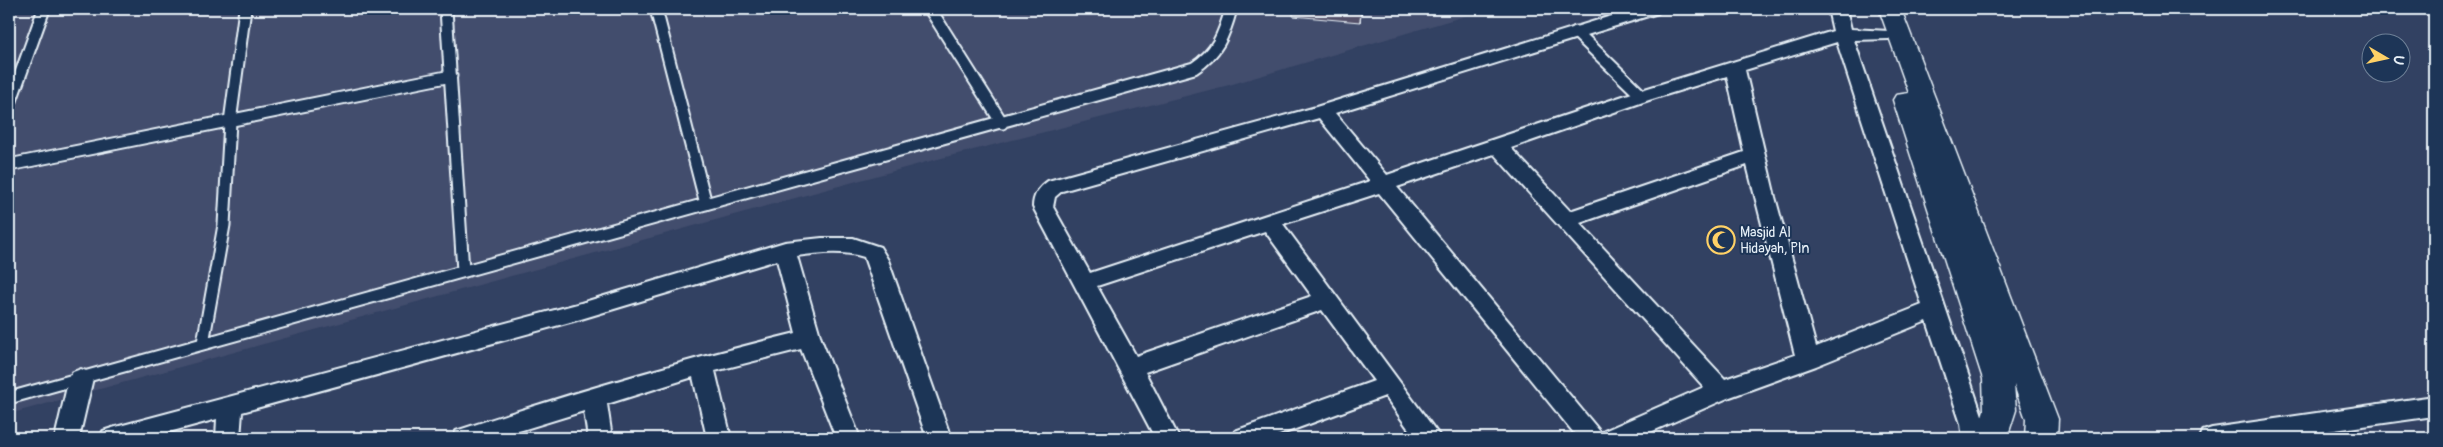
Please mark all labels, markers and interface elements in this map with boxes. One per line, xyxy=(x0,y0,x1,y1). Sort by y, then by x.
north arrow xyxy=(2360,32,2410,82)
text: U xyxy=(2389,54,2407,66)
place label: Masjid Al Hidayah, Pln xyxy=(1740,224,1809,257)
mosque icon: Masjid Al Hidayah, Pln xyxy=(1706,225,1736,255)

